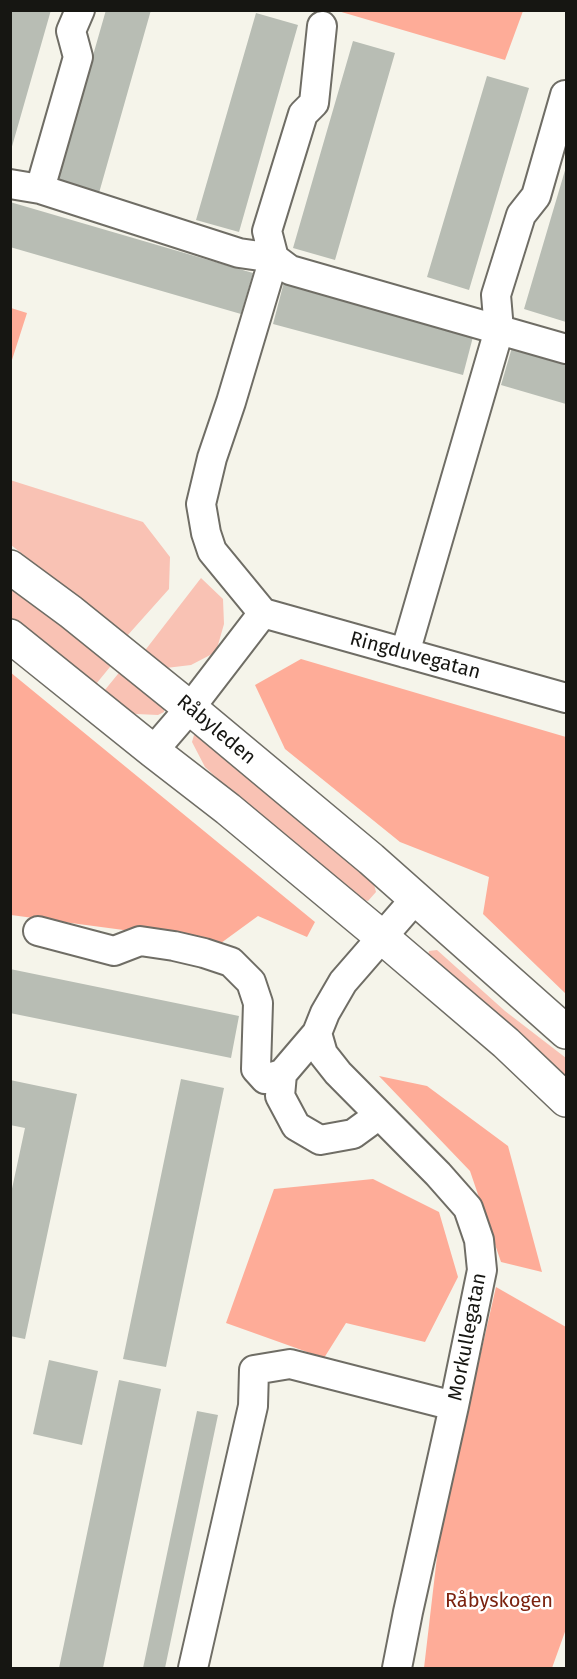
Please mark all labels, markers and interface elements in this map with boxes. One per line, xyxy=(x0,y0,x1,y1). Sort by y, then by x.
street label: Ringduvegatan xyxy=(347,627,483,685)
street label: Råbyleden xyxy=(172,690,260,770)
street label: Morkullegatan xyxy=(444,1271,492,1403)
park label: Råbyskogen xyxy=(445,1589,553,1613)

